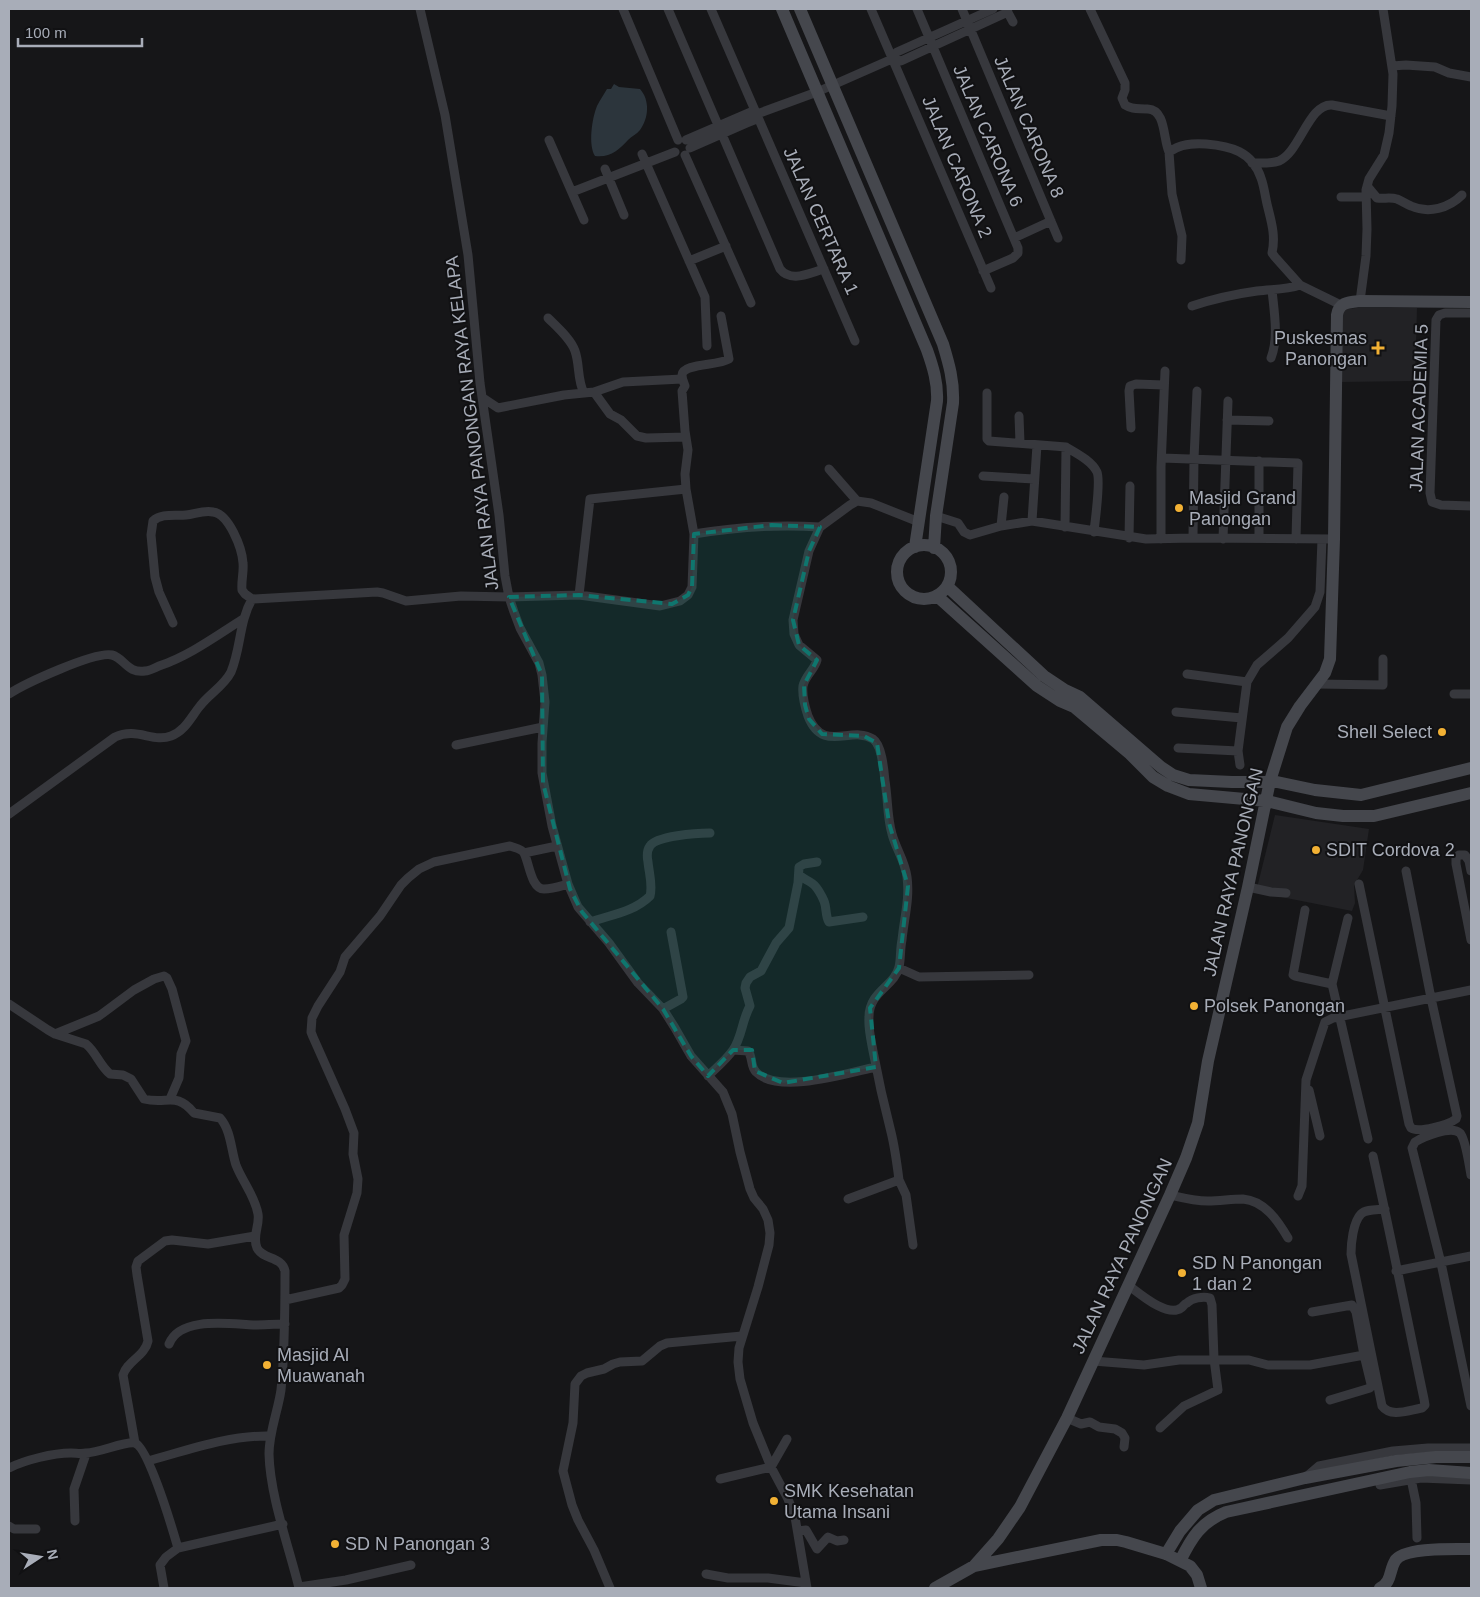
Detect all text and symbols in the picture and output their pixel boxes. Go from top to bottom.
scale bar [18,15,141,47]
text: 100 m [25,24,67,41]
street label: JALAN CARONA 8 [990,53,1068,201]
street label: JALAN CARONA 6 [949,62,1027,210]
street label: JALAN CARONA 2 [918,93,996,241]
street label: JALAN CERTARA 1 [779,144,863,298]
street label: JALAN RAYA PANONGAN RAYA KELAPA [442,254,502,592]
street label: JALAN ACADEMIA 5 [1406,324,1432,492]
place label: Puskesmas Panongan [1274,328,1367,369]
marker: Puskesmas Panongan [1371,341,1385,355]
place label: Masjid Grand Panongan [1189,488,1296,529]
marker: Masjid Grand Panongan [1173,502,1185,514]
place label: Shell Select [1337,722,1432,742]
marker: Shell Select [1436,726,1448,738]
street label: JALAN RAYA PANONGAN [1199,766,1267,978]
place label: SDIT Cordova 2 [1326,840,1455,860]
marker: SDIT Cordova 2 [1310,844,1322,856]
place label: Polsek Panongan [1204,996,1345,1016]
marker: Polsek Panongan [1188,1000,1200,1012]
street label: JALAN RAYA PANONGAN [1068,1155,1176,1357]
place label: SD N Panongan 1 dan 2 [1192,1253,1322,1294]
marker: SD N Panongan 1 dan 2 [1176,1267,1188,1279]
place label: Masjid Al Muawanah [277,1345,365,1386]
marker: Masjid Al Muawanah [261,1359,273,1371]
place label: SMK Kesehatan Utama Insani [784,1481,914,1522]
marker: SMK Kesehatan Utama Insani [768,1495,780,1507]
north arrow [15,1532,65,1582]
place label: SD N Panongan 3 [345,1534,490,1554]
marker: SD N Panongan 3 [329,1538,341,1550]
text: N [44,1548,62,1561]

